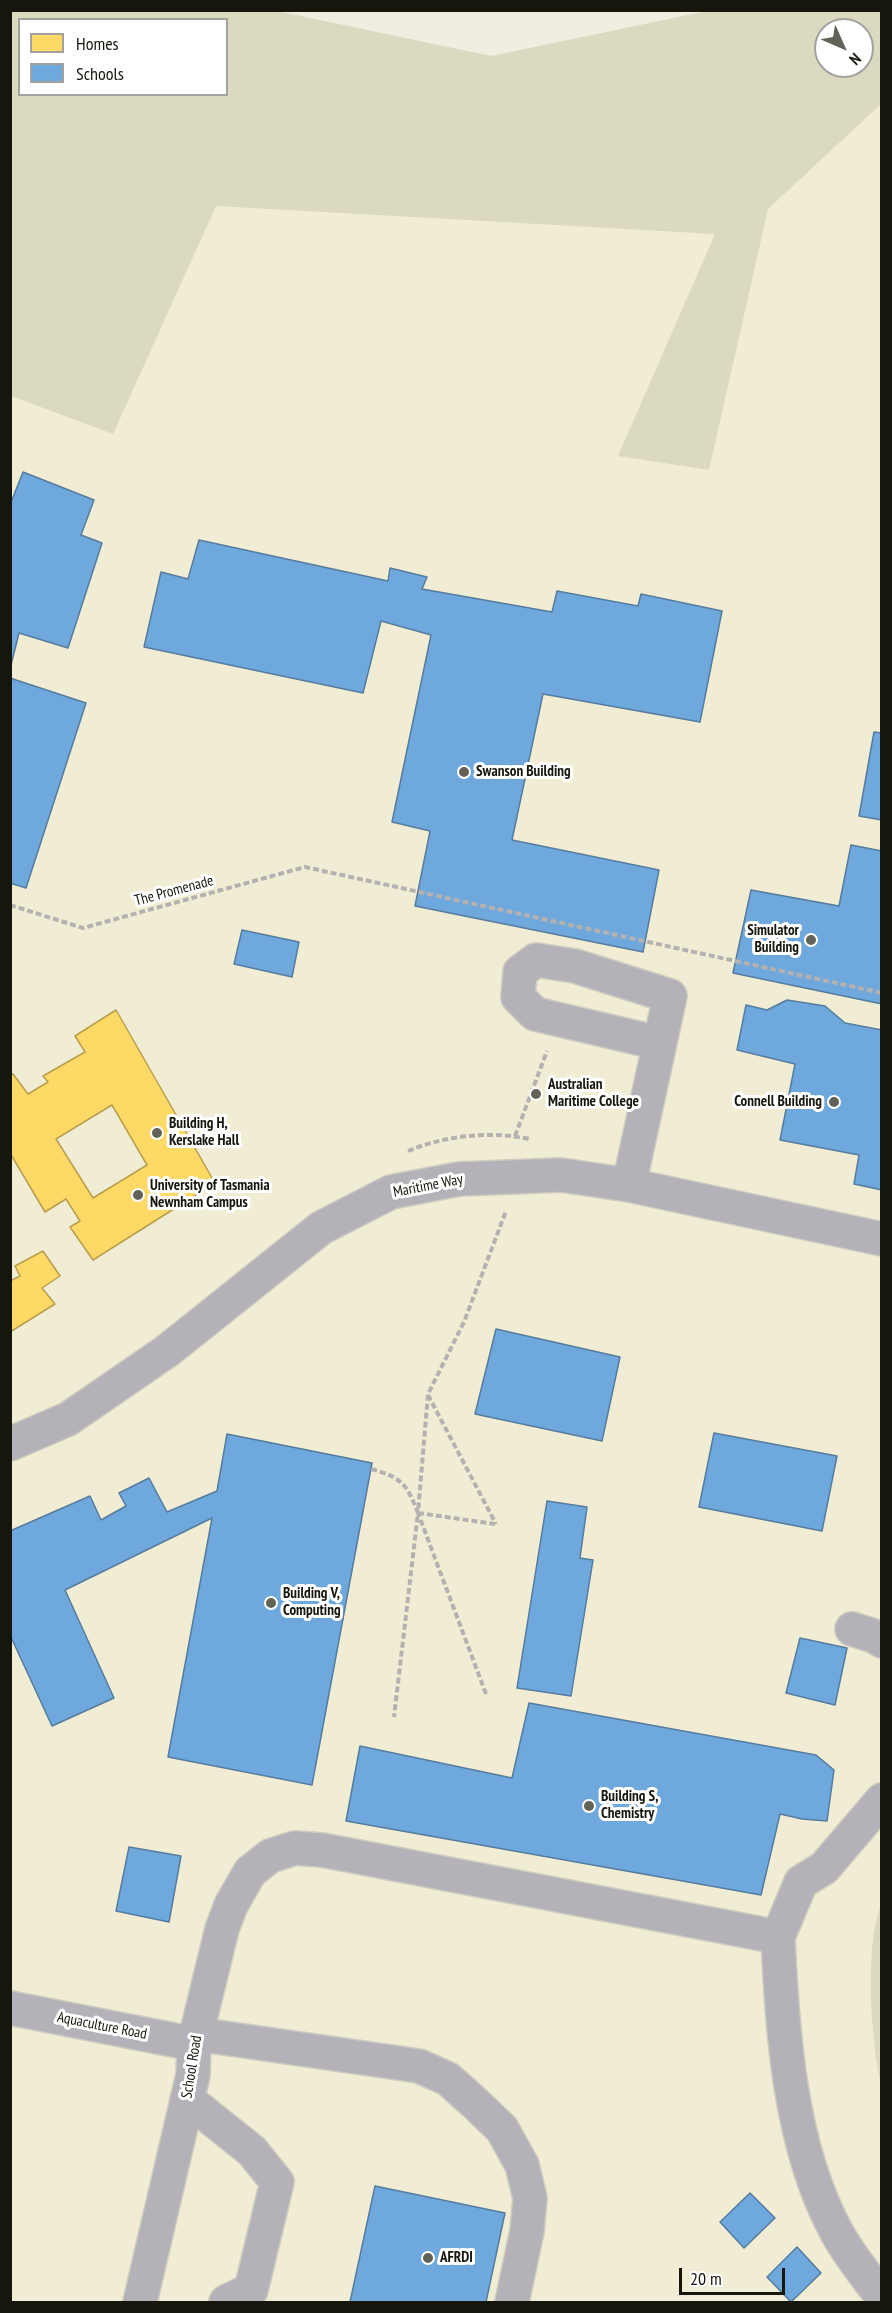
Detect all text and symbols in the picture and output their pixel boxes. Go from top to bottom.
legend [18,18,228,96]
north arrow [814,18,874,78]
text: Homes [76,32,119,55]
text: N [845,49,865,69]
text: Schools [76,62,124,85]
place label: Swanson Building [476,763,571,781]
marker: Swanson Building [457,765,471,779]
street label: The Promenade [133,872,215,910]
place label: Simulator Building [747,922,799,957]
marker: Simulator Building [804,933,818,947]
place label: Australian Maritime College [548,1076,639,1111]
marker: Australian Maritime College [529,1087,543,1101]
place label: Connell Building [734,1093,822,1111]
marker: Connell Building [827,1095,841,1109]
place label: Building H, Kerslake Hall [169,1115,239,1150]
marker: Building H, Kerslake Hall [150,1126,164,1140]
street label: Maritime Way [392,1170,464,1202]
place label: University of Tasmania Newnham Campus [150,1177,270,1212]
marker: University of Tasmania Newnham Campus [131,1188,145,1202]
place label: Building V, Computing [283,1585,341,1620]
marker: Building V, Computing [264,1596,278,1610]
place label: Building S, Chemistry [601,1788,658,1823]
marker: Building S, Chemistry [582,1799,596,1813]
street label: Aquaculture Road [56,2008,148,2044]
street label: School Road [178,2034,206,2100]
place label: AFRDI [440,2249,473,2267]
marker: AFRDI [421,2251,435,2265]
scale bar [682,2256,788,2294]
text: 20 m [690,2267,722,2290]

